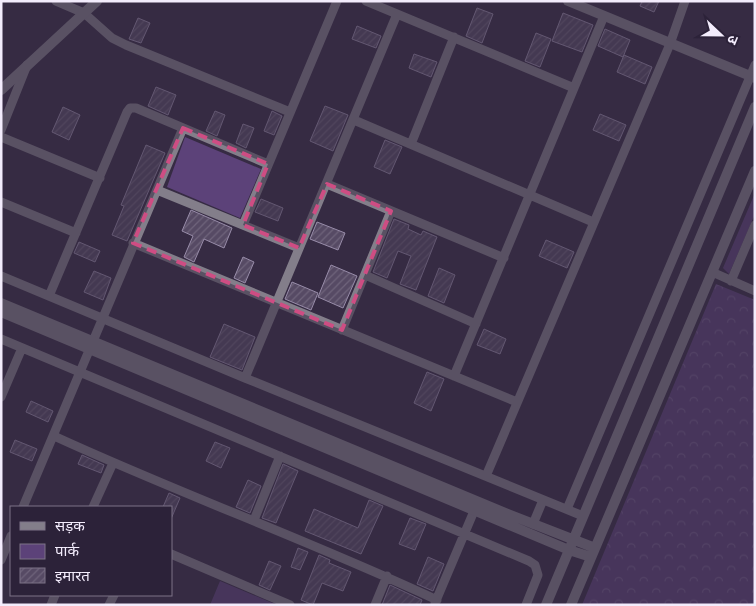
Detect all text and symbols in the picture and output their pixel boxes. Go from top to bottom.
north arrow [696,10,746,60]
text: उ [723,33,744,48]
legend [10,506,172,596]
text: सड़क [55,515,85,536]
text: पार्क [55,540,79,561]
text: इमारत [55,565,90,586]

